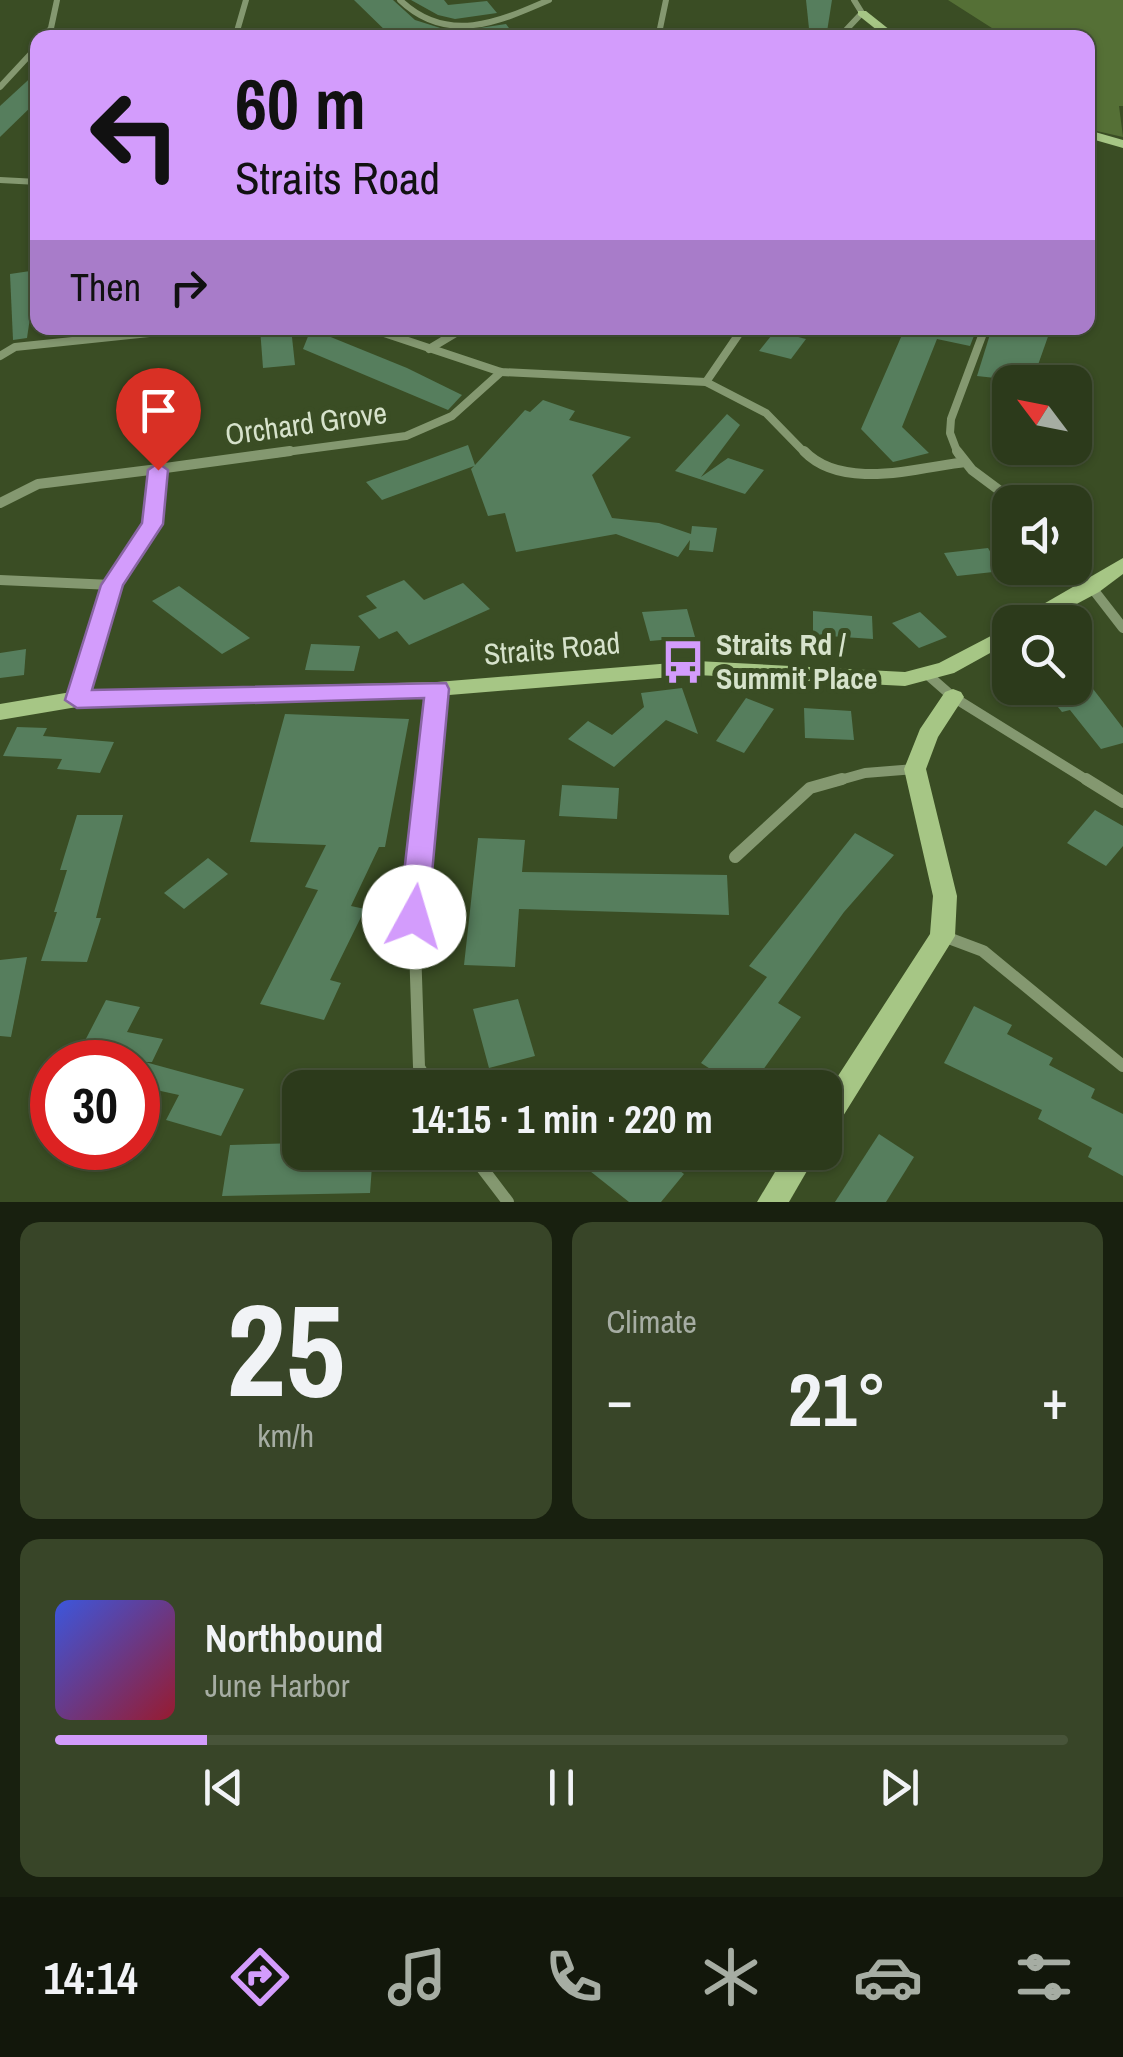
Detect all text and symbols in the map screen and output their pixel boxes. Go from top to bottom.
text: 60 m [235,57,366,151]
icon: left [70,70,200,200]
text: Straits Road [235,147,440,208]
icon: right [161,260,216,315]
text: Then [70,262,141,313]
north arrow [992,365,1092,465]
map controls [992,365,1092,705]
pin [116,368,201,471]
icon: arrive [131,383,186,438]
street label: Orchard Grove [223,392,389,454]
button: sound [992,485,1092,585]
button: search [992,605,1092,705]
street label: Straits Road [482,622,622,674]
place label: Straits Rd / Summit Place [716,624,877,698]
bus stop icon: Straits Rd / Summit Place [659,638,707,686]
position arrow [362,865,466,969]
speed limit sign: 30 [30,1040,160,1170]
text: 14:15 · 1 min · 220 m [411,1094,713,1145]
text: 25 [226,1261,345,1437]
text: Climate [607,1300,697,1343]
text: 21° [788,1348,886,1449]
text: − [607,1362,633,1436]
text: + [1042,1362,1068,1436]
text: km/h [257,1414,314,1457]
text: Northbound [205,1613,383,1664]
text: June Harbor [205,1664,349,1707]
icon: previous [196,1760,251,1815]
icon: pause [534,1760,589,1815]
icon: next [872,1760,927,1815]
icon: directions [225,1942,295,2012]
icon: music [382,1942,452,2012]
icon: phone [539,1942,609,2012]
icon: climate [696,1942,766,2012]
icon: car [853,1942,923,2012]
icon: filters [1009,1942,1079,2012]
text: 14:14 [43,1947,138,2008]

